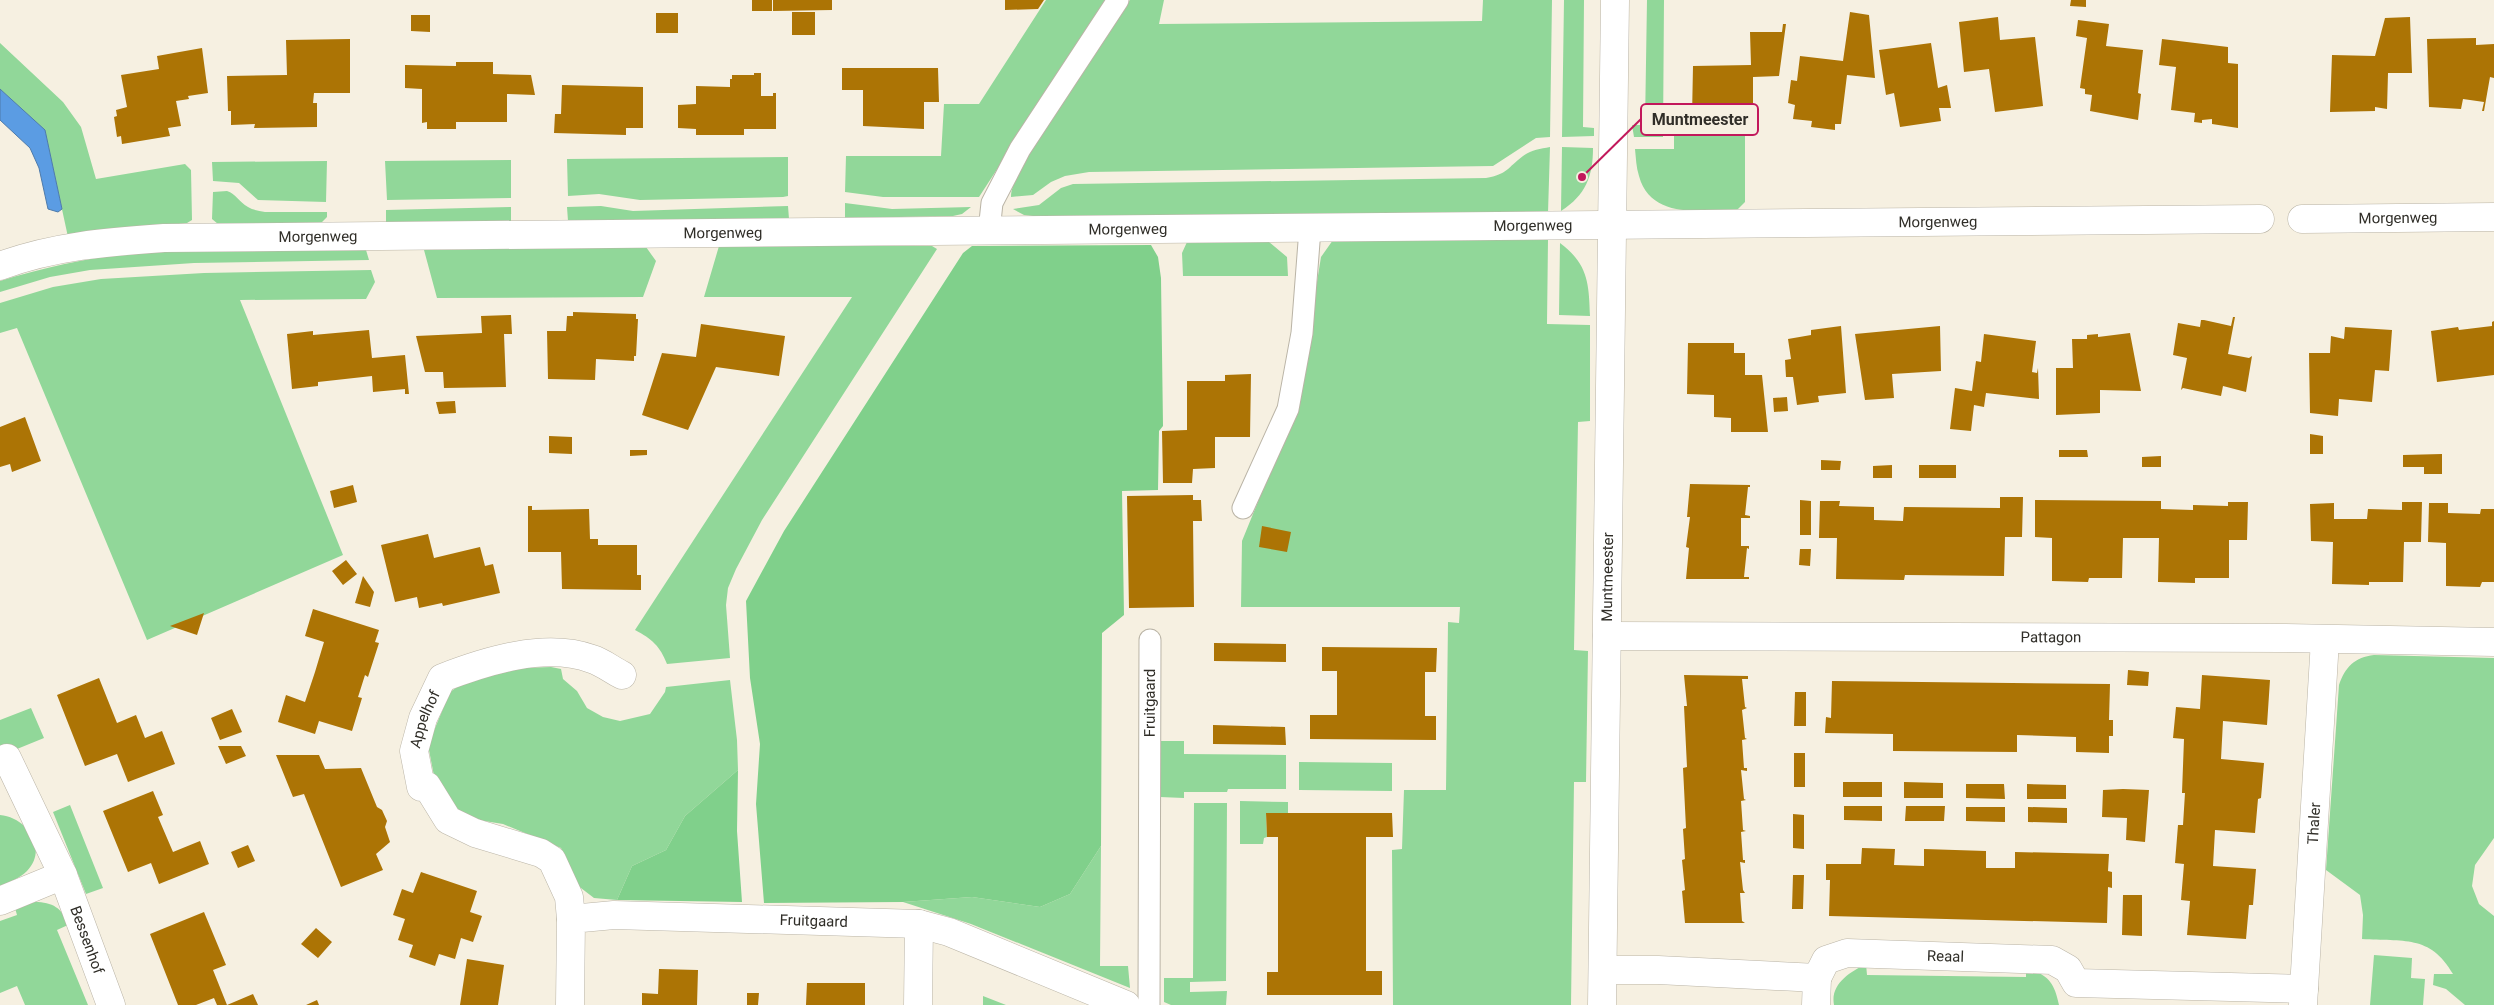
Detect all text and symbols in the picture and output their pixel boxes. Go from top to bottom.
callout: Muntmeester [1641,104,1758,135]
text: Muntmeester [1652,110,1748,129]
street label: Morgenweg [2358,209,2438,227]
street label: Morgenweg [1898,213,1978,231]
street label: Morgenweg [1493,216,1573,235]
street label: Morgenweg [1088,220,1168,239]
street label: Morgenweg [683,224,763,242]
street label: Morgenweg [278,227,358,246]
street label: Muntmeester [1598,532,1617,622]
street label: Pattagon [2021,628,2081,646]
street label: Fruitgaard [1141,669,1159,737]
street label: Appelhof [406,687,444,750]
street label: Thaler [2304,802,2324,845]
street label: Bessenhof [66,904,108,977]
street label: Fruitgaard [779,911,848,931]
street label: Reaal [1927,947,1964,966]

